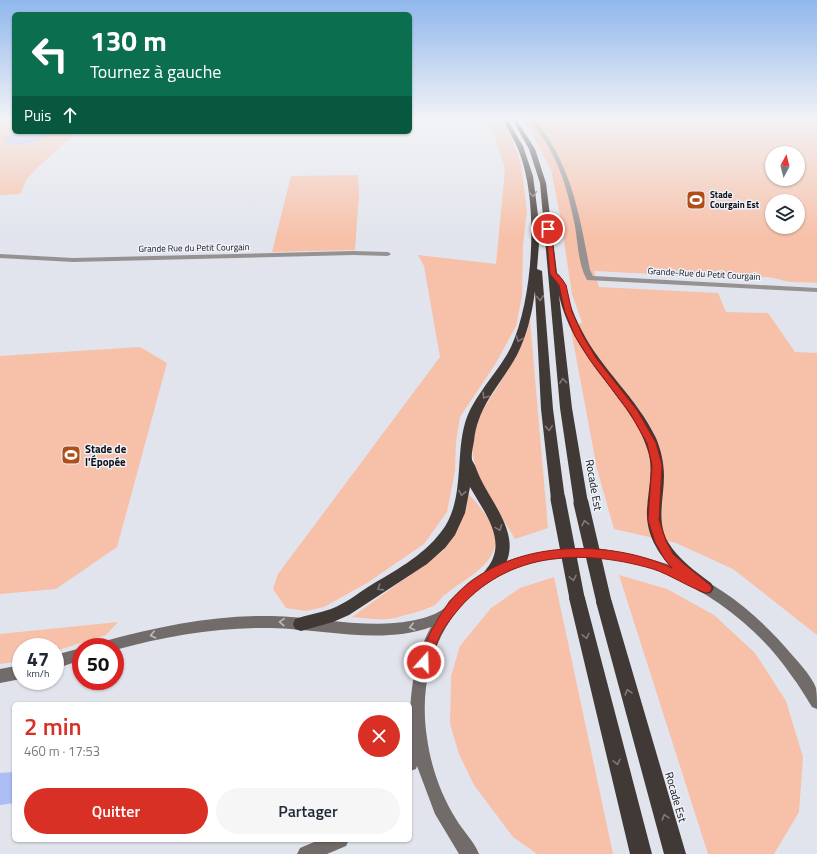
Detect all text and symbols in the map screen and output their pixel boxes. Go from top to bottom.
text: 130 m [90,19,167,62]
icon: left [24,28,76,80]
text: Tournez à gauche [90,58,221,85]
text: Puis [24,104,51,127]
icon: ahead [59,104,81,126]
north arrow [765,146,805,186]
map controls [765,146,805,234]
place label: Stade Courgain Est [710,188,760,211]
sports icon: Stade Courgain Est [685,189,707,211]
one-way arrow [528,191,537,197]
button: layers [765,194,805,234]
pin [531,212,565,246]
icon: arrive [537,218,559,240]
street label: Grande Rue du Petit Courgain [138,240,250,255]
street label: Grande-Rue du Petit Courgain [647,264,761,283]
one-way arrow [535,295,544,301]
one-way arrow [516,335,524,342]
one-way arrow [559,378,568,385]
one-way arrow [482,392,490,399]
one-way arrow [544,425,553,431]
place label: Stade de l'Épopée [85,441,127,470]
sports icon: Stade de l'Épopée [60,444,82,466]
street label: Rocade Est [582,458,606,512]
one-way arrow [459,490,467,497]
one-way arrow [582,520,590,527]
one-way arrow [495,524,503,531]
one-way arrow [569,575,577,581]
one-way arrow [377,583,384,591]
one-way arrow [279,618,285,627]
one-way arrow [409,623,415,631]
one-way arrow [150,630,156,638]
one-way arrow [582,633,590,639]
speed limit sign: 50 [72,638,124,690]
position arrow [403,641,445,683]
text: 47 [27,643,49,674]
text: km/h [27,666,49,681]
one-way arrow [624,688,633,695]
text: 2 min [24,708,82,744]
button: close [358,715,400,757]
text: 460 m · 17:53 [24,741,100,761]
one-way arrow [612,759,621,766]
street label: Rocade Est [661,770,691,824]
button: Quitter [24,788,208,834]
button: Partager [216,788,400,834]
one-way arrow [661,813,670,820]

